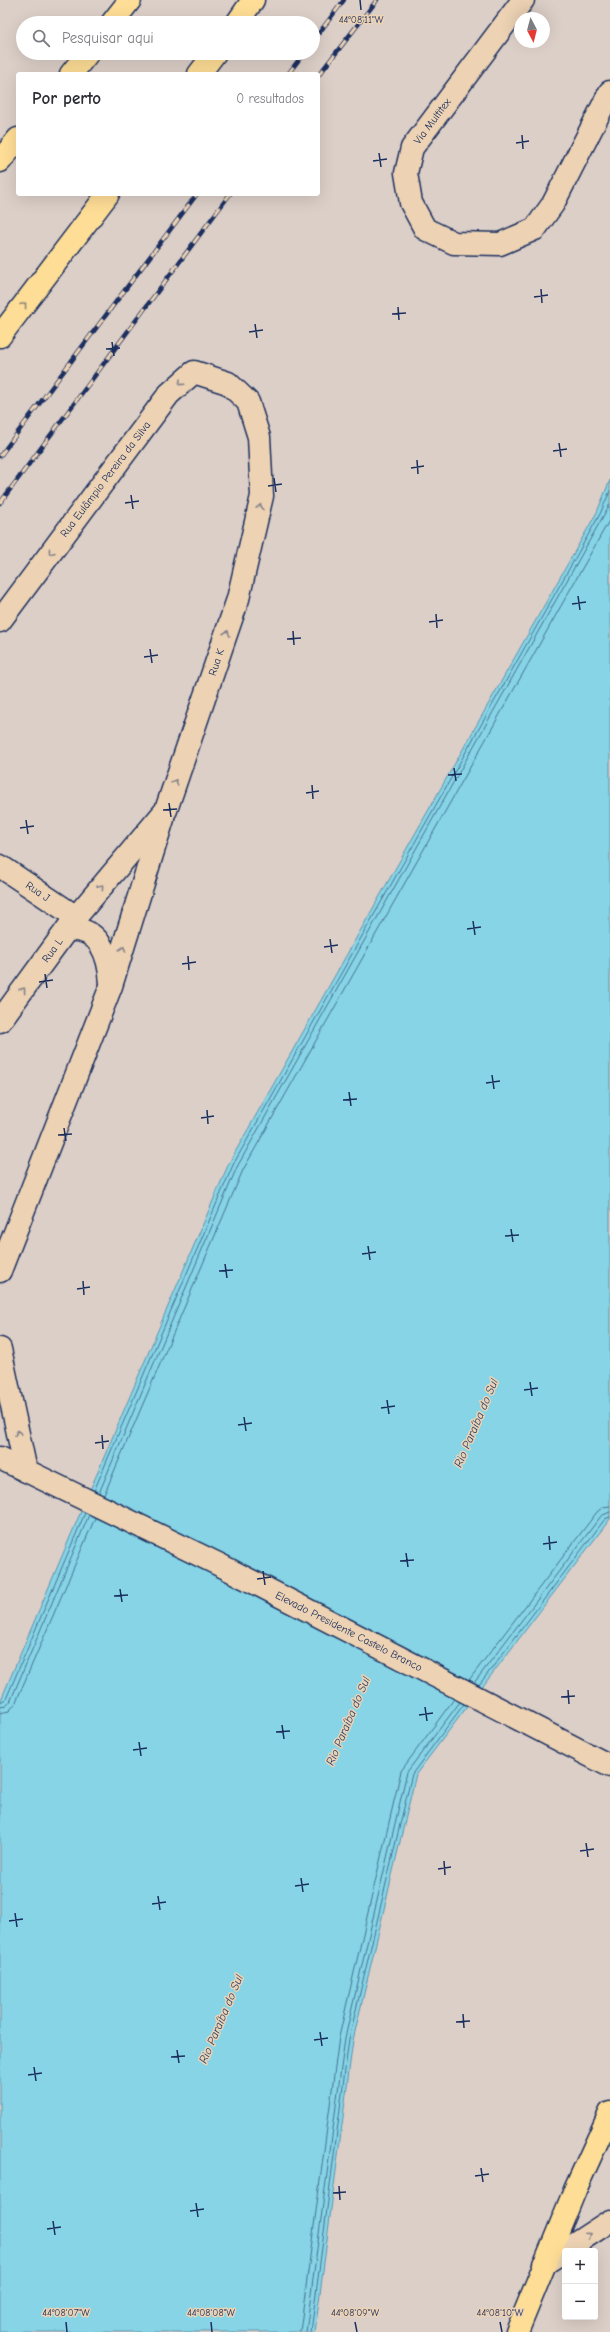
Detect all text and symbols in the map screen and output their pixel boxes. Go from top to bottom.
north arrow [514,12,550,48]
text: 44°08'11"W [339,14,384,26]
search box [16,16,320,60]
icon: search [30,27,52,49]
text: Pesquisar aqui [62,29,154,47]
text: Por perto [32,89,101,108]
text: 0 resultados [236,91,304,106]
street label: Via Multitex [411,95,454,147]
one-way arrow [19,302,26,309]
one-way arrow [179,378,186,385]
street label: Rua Eulâmpio Pereira da Silva [58,419,153,540]
one-way arrow [255,504,263,511]
one-way arrow [48,548,56,555]
one-way arrow [222,630,230,637]
street label: Rua K [206,647,227,677]
one-way arrow [171,779,179,786]
street label: Rua J [23,879,52,904]
one-way arrow [97,885,104,892]
street label: Rua L [39,935,66,965]
one-way arrow [118,946,127,953]
one-way arrow [18,987,26,994]
water label: Rio Paraíba do Sul [451,1376,501,1470]
one-way arrow [15,1430,23,1436]
street label: Elevado Presidente Castelo Branco [273,1589,425,1674]
water label: Rio Paraíba do Sul [323,1674,373,1768]
water label: Rio Paraíba do Sul [196,1972,246,2066]
one-way arrow [584,2232,591,2240]
map controls [562,2248,598,2320]
button: + [562,2248,598,2284]
button: − [562,2284,598,2320]
text: 44°08'07"W [42,2307,90,2319]
text: 44°08'08"W [187,2307,235,2319]
text: 44°08'09"W [331,2307,379,2319]
text: 44°08'10"W [477,2307,524,2319]

